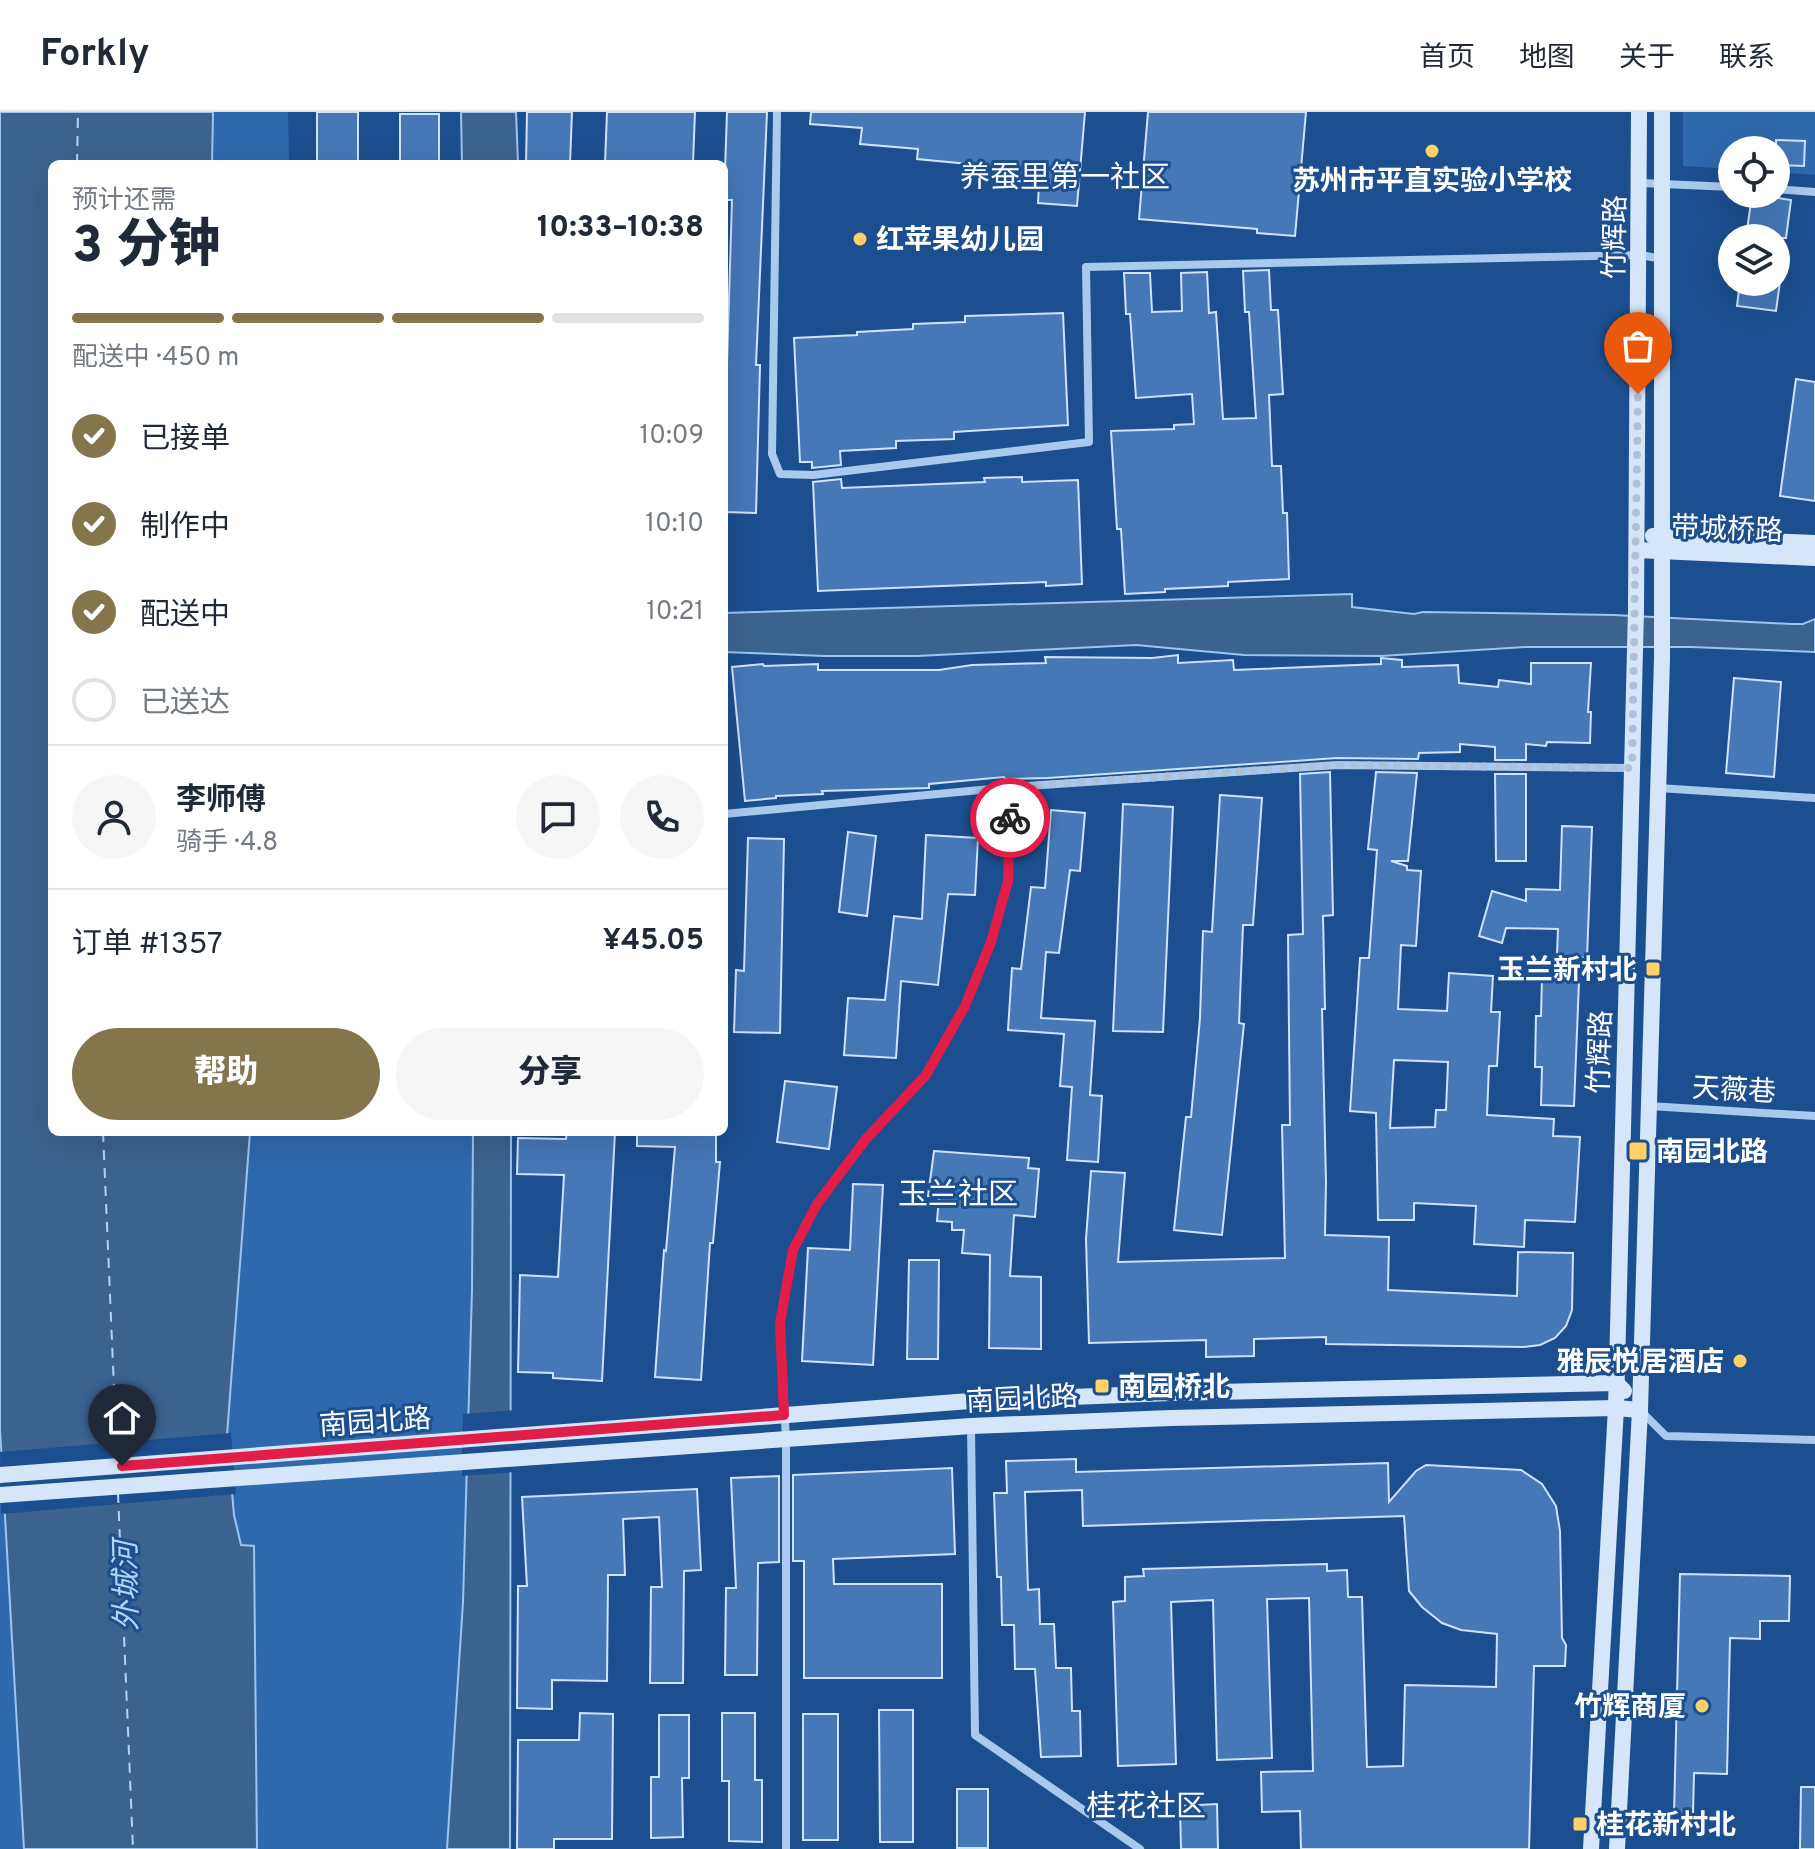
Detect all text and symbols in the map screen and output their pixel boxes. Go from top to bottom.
text: Forkly [40,31,150,80]
text: 首页 [1419,41,1475,77]
text: 地图 [1519,41,1575,77]
text: 关于 [1619,41,1675,77]
text: 联系 [1719,41,1775,77]
map controls [1718,136,1790,296]
button: locate [1718,136,1790,208]
marker: 苏州市平直实验小学校 [1423,142,1441,160]
district label: 养蚕里第一社区 [960,161,1170,198]
place label: 苏州市平直实验小学校 [1292,165,1572,201]
text: 预计还需 [72,185,176,218]
street label: 竹辉路 [1598,195,1636,279]
text: 10:33–10:38 [537,210,704,247]
text: 3 分钟 [72,215,220,281]
place label: 红苹果幼儿园 [876,224,1044,260]
button: layers [1718,224,1790,296]
marker: 红苹果幼儿园 [851,230,869,248]
pin [1604,312,1672,394]
icon: bag [1616,324,1660,368]
text: 配送中 · 450 m [72,342,239,375]
icon: check [72,414,116,458]
text: 10:09 [640,420,704,453]
text: 已接单 [140,422,230,459]
icon: check [72,502,116,546]
text: 10:10 [645,508,704,541]
text: 制作中 [140,510,230,547]
street label: 带城桥路 [1670,511,1783,551]
icon: check [72,590,116,634]
text: 10:21 [646,596,704,629]
text: 配送中 [140,598,230,635]
text: 已送达 [140,686,230,723]
button: person [72,775,156,859]
button: chat [516,775,600,859]
button: phone [620,775,704,859]
courier [970,778,1050,858]
text: 李师傅 [176,783,266,820]
icon: bike [988,796,1032,840]
text: 骑手 · 4.8 [176,827,278,860]
text: ¥45.05 [603,923,704,960]
text: 订单 #1357 [72,927,223,964]
place label: 玉兰新村北 [1497,954,1637,990]
marker: 玉兰新村北 [1644,960,1662,978]
street label: 竹辉路 [1583,1009,1621,1095]
button: 帮助 [72,1028,380,1120]
button: 分享 [396,1028,704,1120]
street label: 天薇巷 [1691,1072,1777,1112]
place label: 南园北路 [1656,1136,1768,1172]
marker: 南园北路 [1627,1140,1649,1162]
district label: 玉兰社区 [898,1178,1018,1215]
place label: 雅辰悦居酒店 [1556,1346,1724,1382]
marker: 雅辰悦居酒店 [1731,1352,1749,1370]
place label: 南园桥北 [1118,1371,1230,1407]
marker: 南园桥北 [1093,1377,1111,1395]
street label: 南园北路 [965,1380,1079,1422]
pin [88,1384,156,1466]
icon: home [100,1396,144,1440]
street label: 南园北路 [318,1402,432,1446]
water label: 外城河 [109,1536,148,1631]
place label: 竹辉商厦 [1574,1691,1686,1727]
marker: 竹辉商厦 [1693,1697,1711,1715]
district label: 桂花社区 [1086,1790,1206,1827]
place label: 桂花新村北 [1596,1809,1736,1845]
marker: 桂花新村北 [1571,1815,1589,1833]

